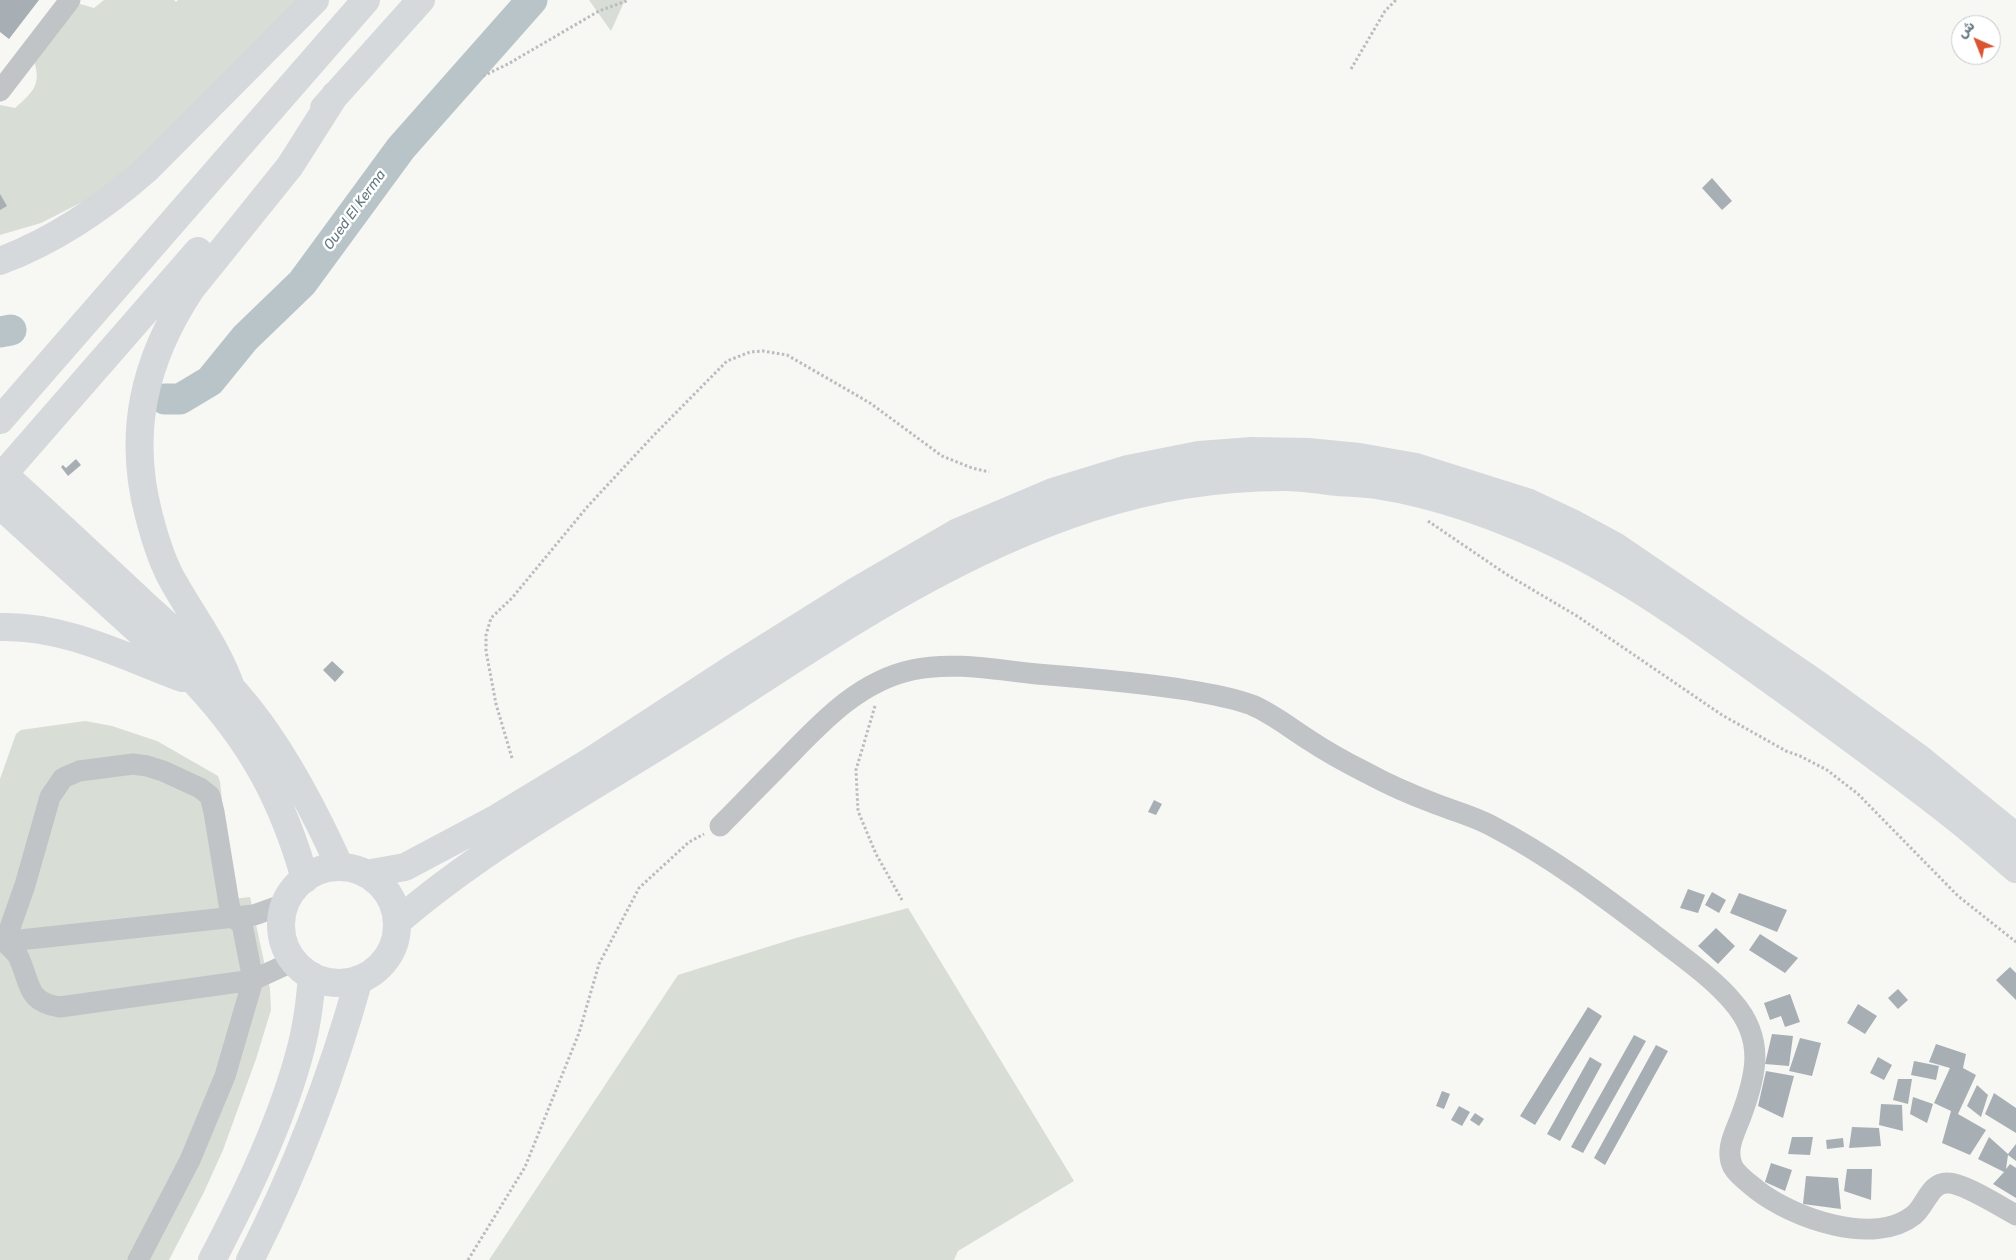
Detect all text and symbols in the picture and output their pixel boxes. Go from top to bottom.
north arrow [1951,15,2001,65]
text: ش [1954,17,1978,42]
water label: Oued El Kerma [320,167,390,253]

